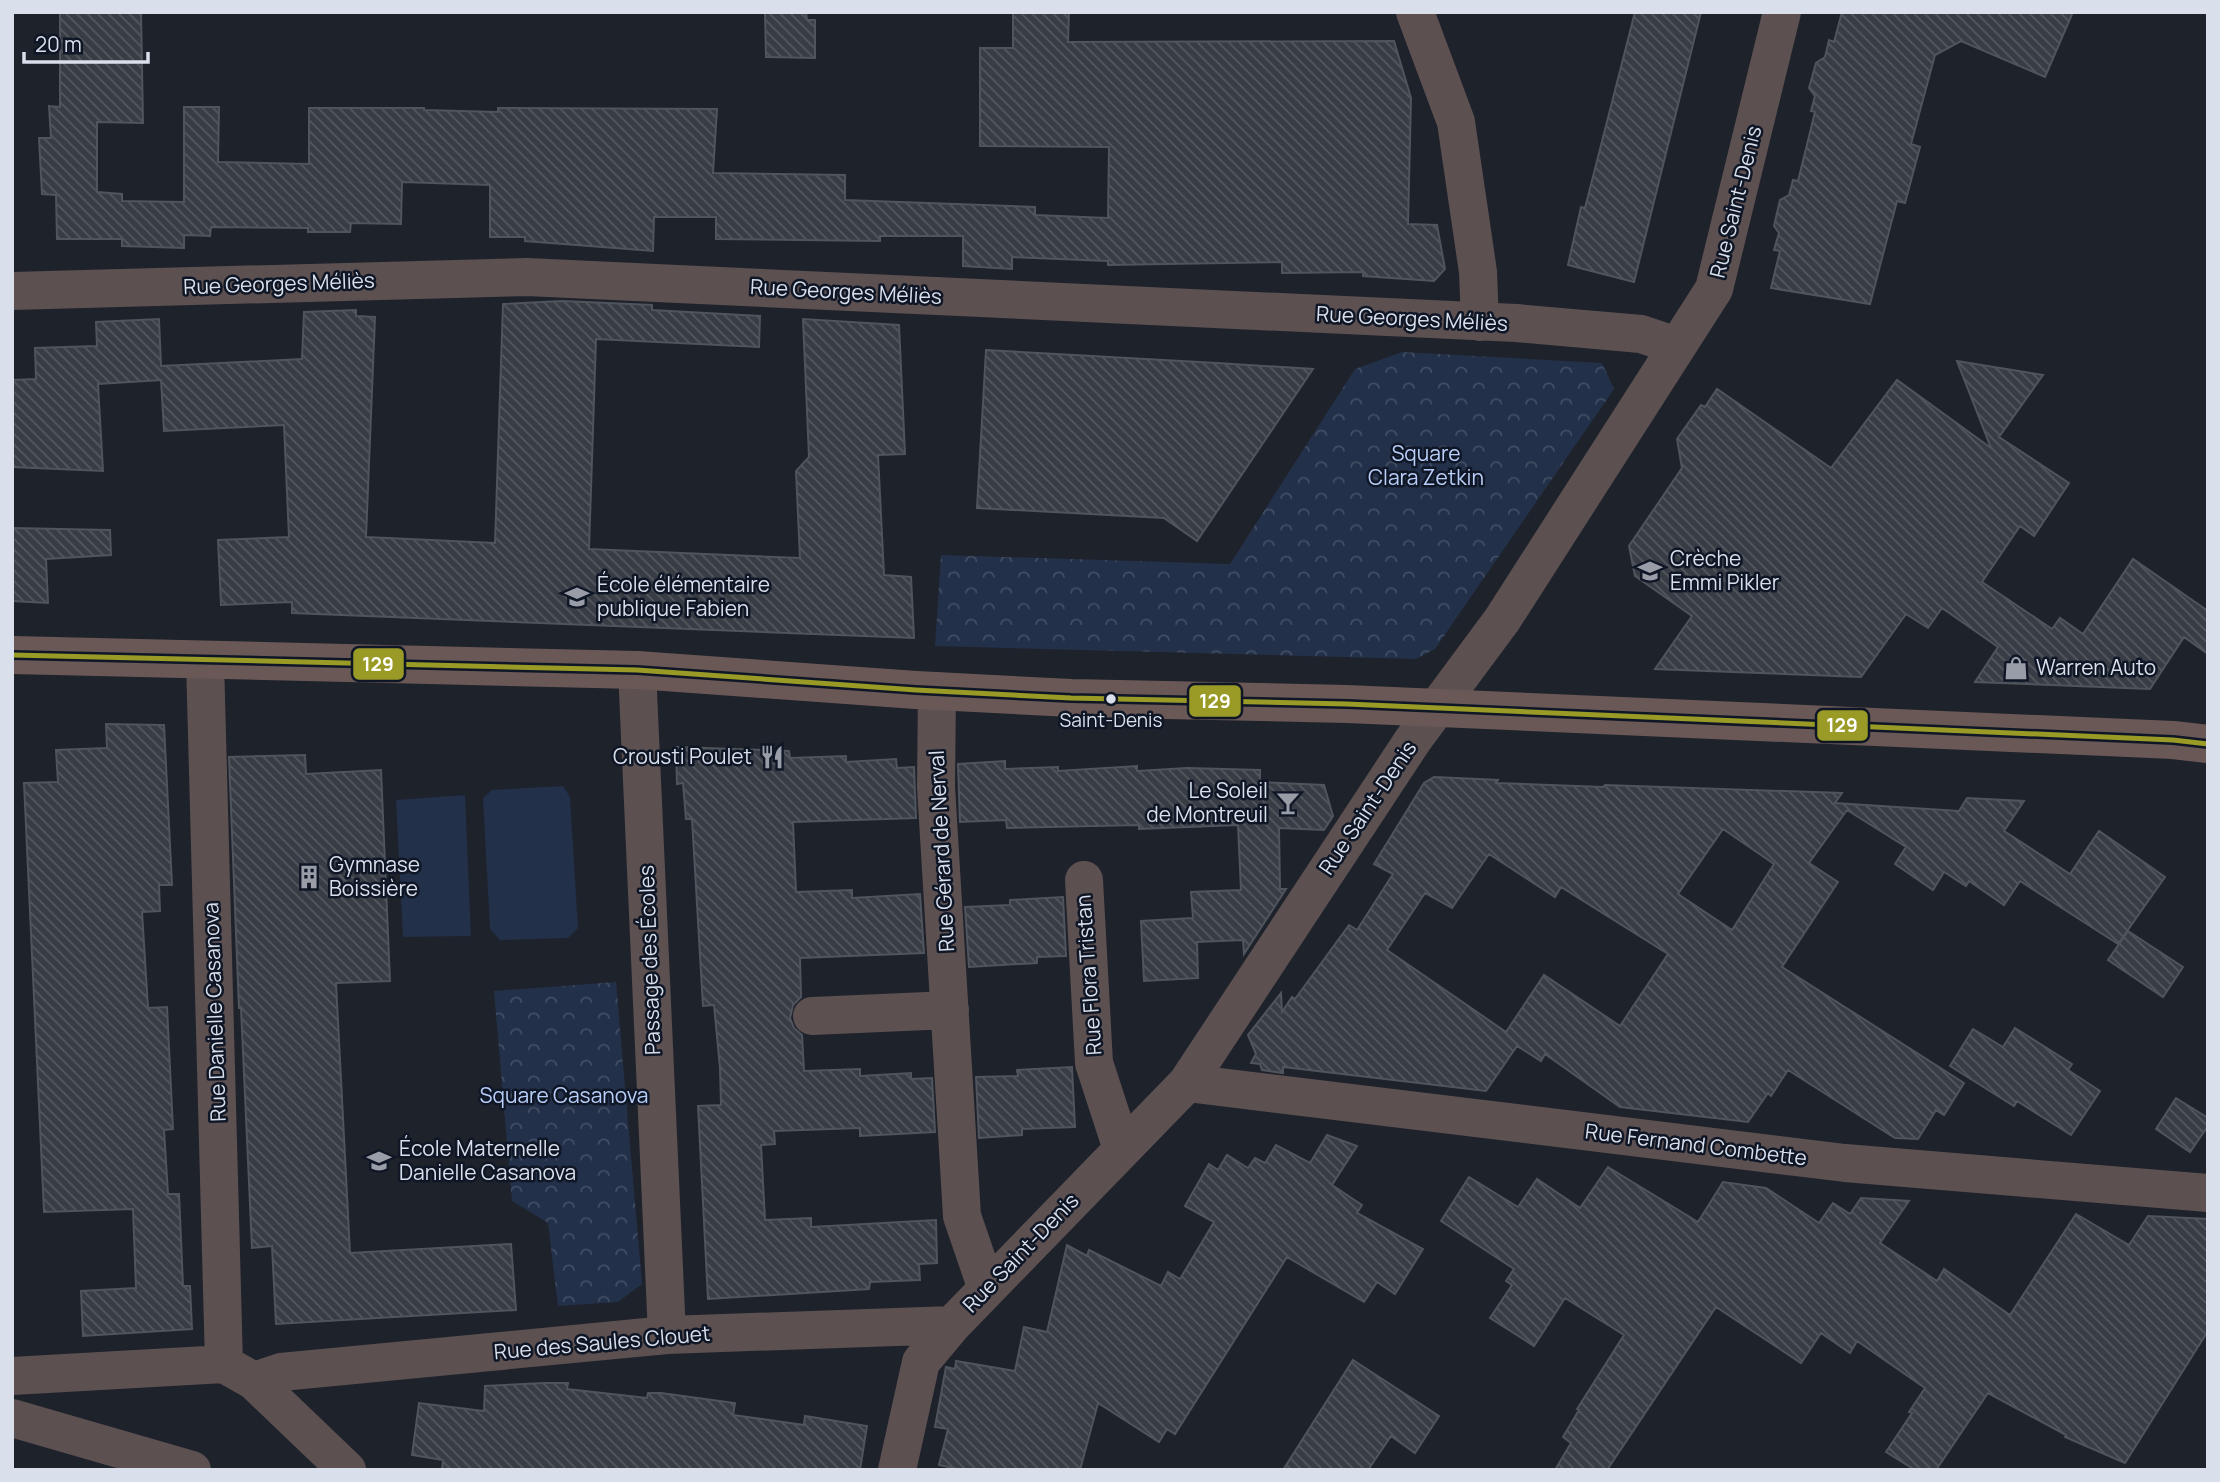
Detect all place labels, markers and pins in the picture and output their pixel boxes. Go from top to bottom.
place label: Crèche Emmi Pikler [1670,544,1780,596]
school or university icon: Crèche Emmi Pikler [1636,557,1664,585]
place label: École élémentaire publique Fabien [597,570,770,622]
school or university icon: École élémentaire publique Fabien [563,583,591,611]
place label: Warren Auto [2036,653,2156,681]
shop icon: Warren Auto [2002,654,2030,682]
marker: Saint-Denis [1104,692,1118,706]
place label: Saint-Denis [1060,707,1162,733]
place label: Crousti Poulet [613,742,752,770]
restaurant icon: Crousti Poulet [758,743,786,771]
place label: Le Soleil de Montreuil [1146,776,1268,828]
bar icon: Le Soleil de Montreuil [1274,789,1302,817]
place label: Gymnase Boissière [329,850,420,902]
building icon: Gymnase Boissière [295,863,323,891]
place label: École Maternelle Danielle Casanova [399,1134,576,1186]
school or university icon: École Maternelle Danielle Casanova [365,1147,393,1175]

